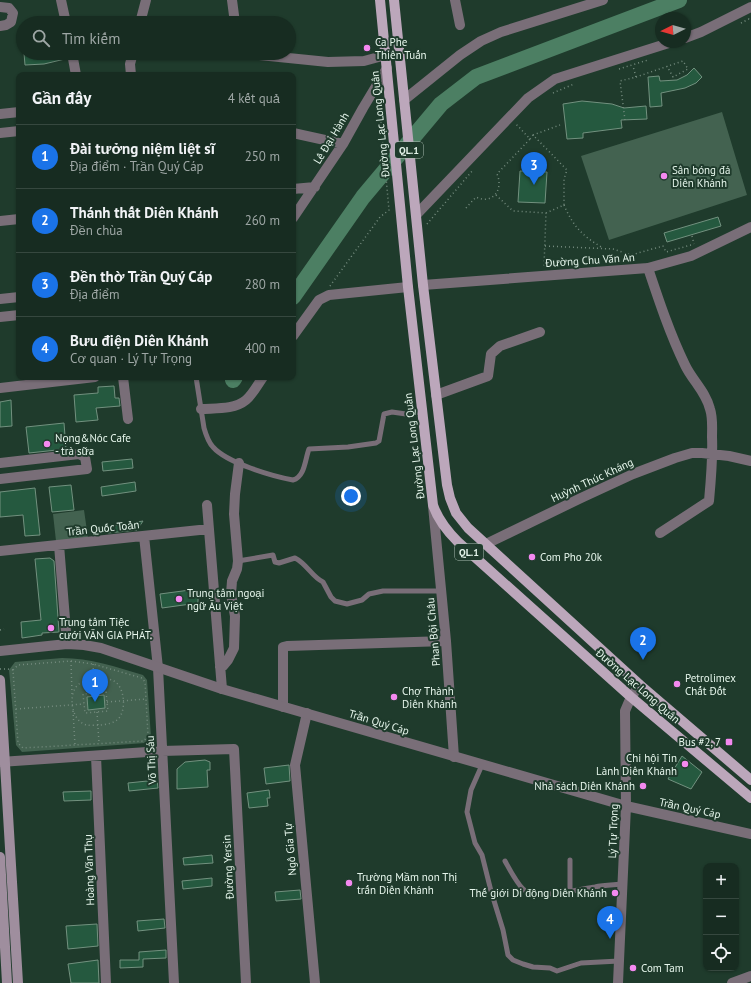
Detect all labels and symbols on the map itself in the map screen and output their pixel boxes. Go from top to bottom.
north arrow [655,12,691,48]
place label: Ca Phe Thiên Tuấn [375,35,427,62]
marker: Ca Phe Thiên Tuấn [362,43,372,53]
street label: Đường Lạc Long Quân [367,70,393,179]
street label: Lê Đại Hành [310,110,352,166]
road number: QL.1 [395,142,423,158]
pin: 3 [521,152,547,185]
place label: Sân bóng đá Diên Khánh [672,163,730,190]
marker: Sân bóng đá Diên Khánh [659,171,669,181]
street label: Đường Chu Văn An [544,250,635,270]
street label: Đường Lạc Long Quân [401,392,428,501]
place label: Nọng&Nóc Cafe - trà sữa [55,431,131,458]
marker: Nọng&Nóc Cafe - trà sữa [42,439,52,449]
street label: Huỳnh Thúc Kháng [549,455,635,505]
your location [341,486,361,506]
street label: Trần Quốc Toản [66,517,140,539]
road number: QL.1 [455,544,483,560]
place label: Com Pho 20k [540,550,603,564]
marker: Com Pho 20k [527,552,537,562]
place label: Trung tâm ngoại ngữ Âu Việt [187,586,264,613]
marker: Trung tâm ngoại ngữ Âu Việt [174,594,184,604]
street label: Phan Bội Châu [423,597,443,667]
place label: Trung tâm Tiệc cưới VÂN GIA PHÁT. [59,615,152,642]
marker: Trung tâm Tiệc cưới VÂN GIA PHÁT. [46,623,56,633]
pin: 2 [630,627,656,660]
street label: Đường Lạc Long Quân [592,645,683,726]
pin: 1 [82,669,108,702]
place label: Petrolimex Chất Đốt [685,671,736,698]
marker: Petrolimex Chất Đốt [672,679,682,689]
place label: Chợ Thành Diên Khánh [402,684,457,711]
marker: Chợ Thành Diên Khánh [389,692,399,702]
street label: Trần Quý Cáp [347,706,411,738]
street label: Võ Thị Sáu [143,735,159,786]
place label: Bus #2, 7 [679,735,721,749]
marker: Bus #2, 7 [724,737,734,747]
place label: Chi hội Tin Lành Diên Khánh [596,751,677,778]
marker: Chi hội Tin Lành Diên Khánh [680,759,690,769]
place label: Nhà sách Diên Khánh [534,779,635,793]
marker: Nhà sách Diên Khánh [638,781,648,791]
street label: Trần Quý Cáp [658,795,722,821]
street label: Lý Tự Trọng [605,803,621,859]
street label: Ngô Gia Tự [281,821,299,876]
street label: Hoàng Văn Thụ [81,834,97,906]
street label: Đường Yersin [219,834,237,901]
place label: Trường Mầm non Thị trấn Diên Khánh [357,870,457,897]
marker: Trường Mầm non Thị trấn Diên Khánh [344,878,354,888]
place label: Thế giới Di động Diên Khánh [470,886,607,900]
marker: Thế giới Di động Diên Khánh [610,888,620,898]
pin: 4 [597,906,623,939]
place label: Com Tam [641,961,684,975]
marker: Com Tam [628,963,638,973]

